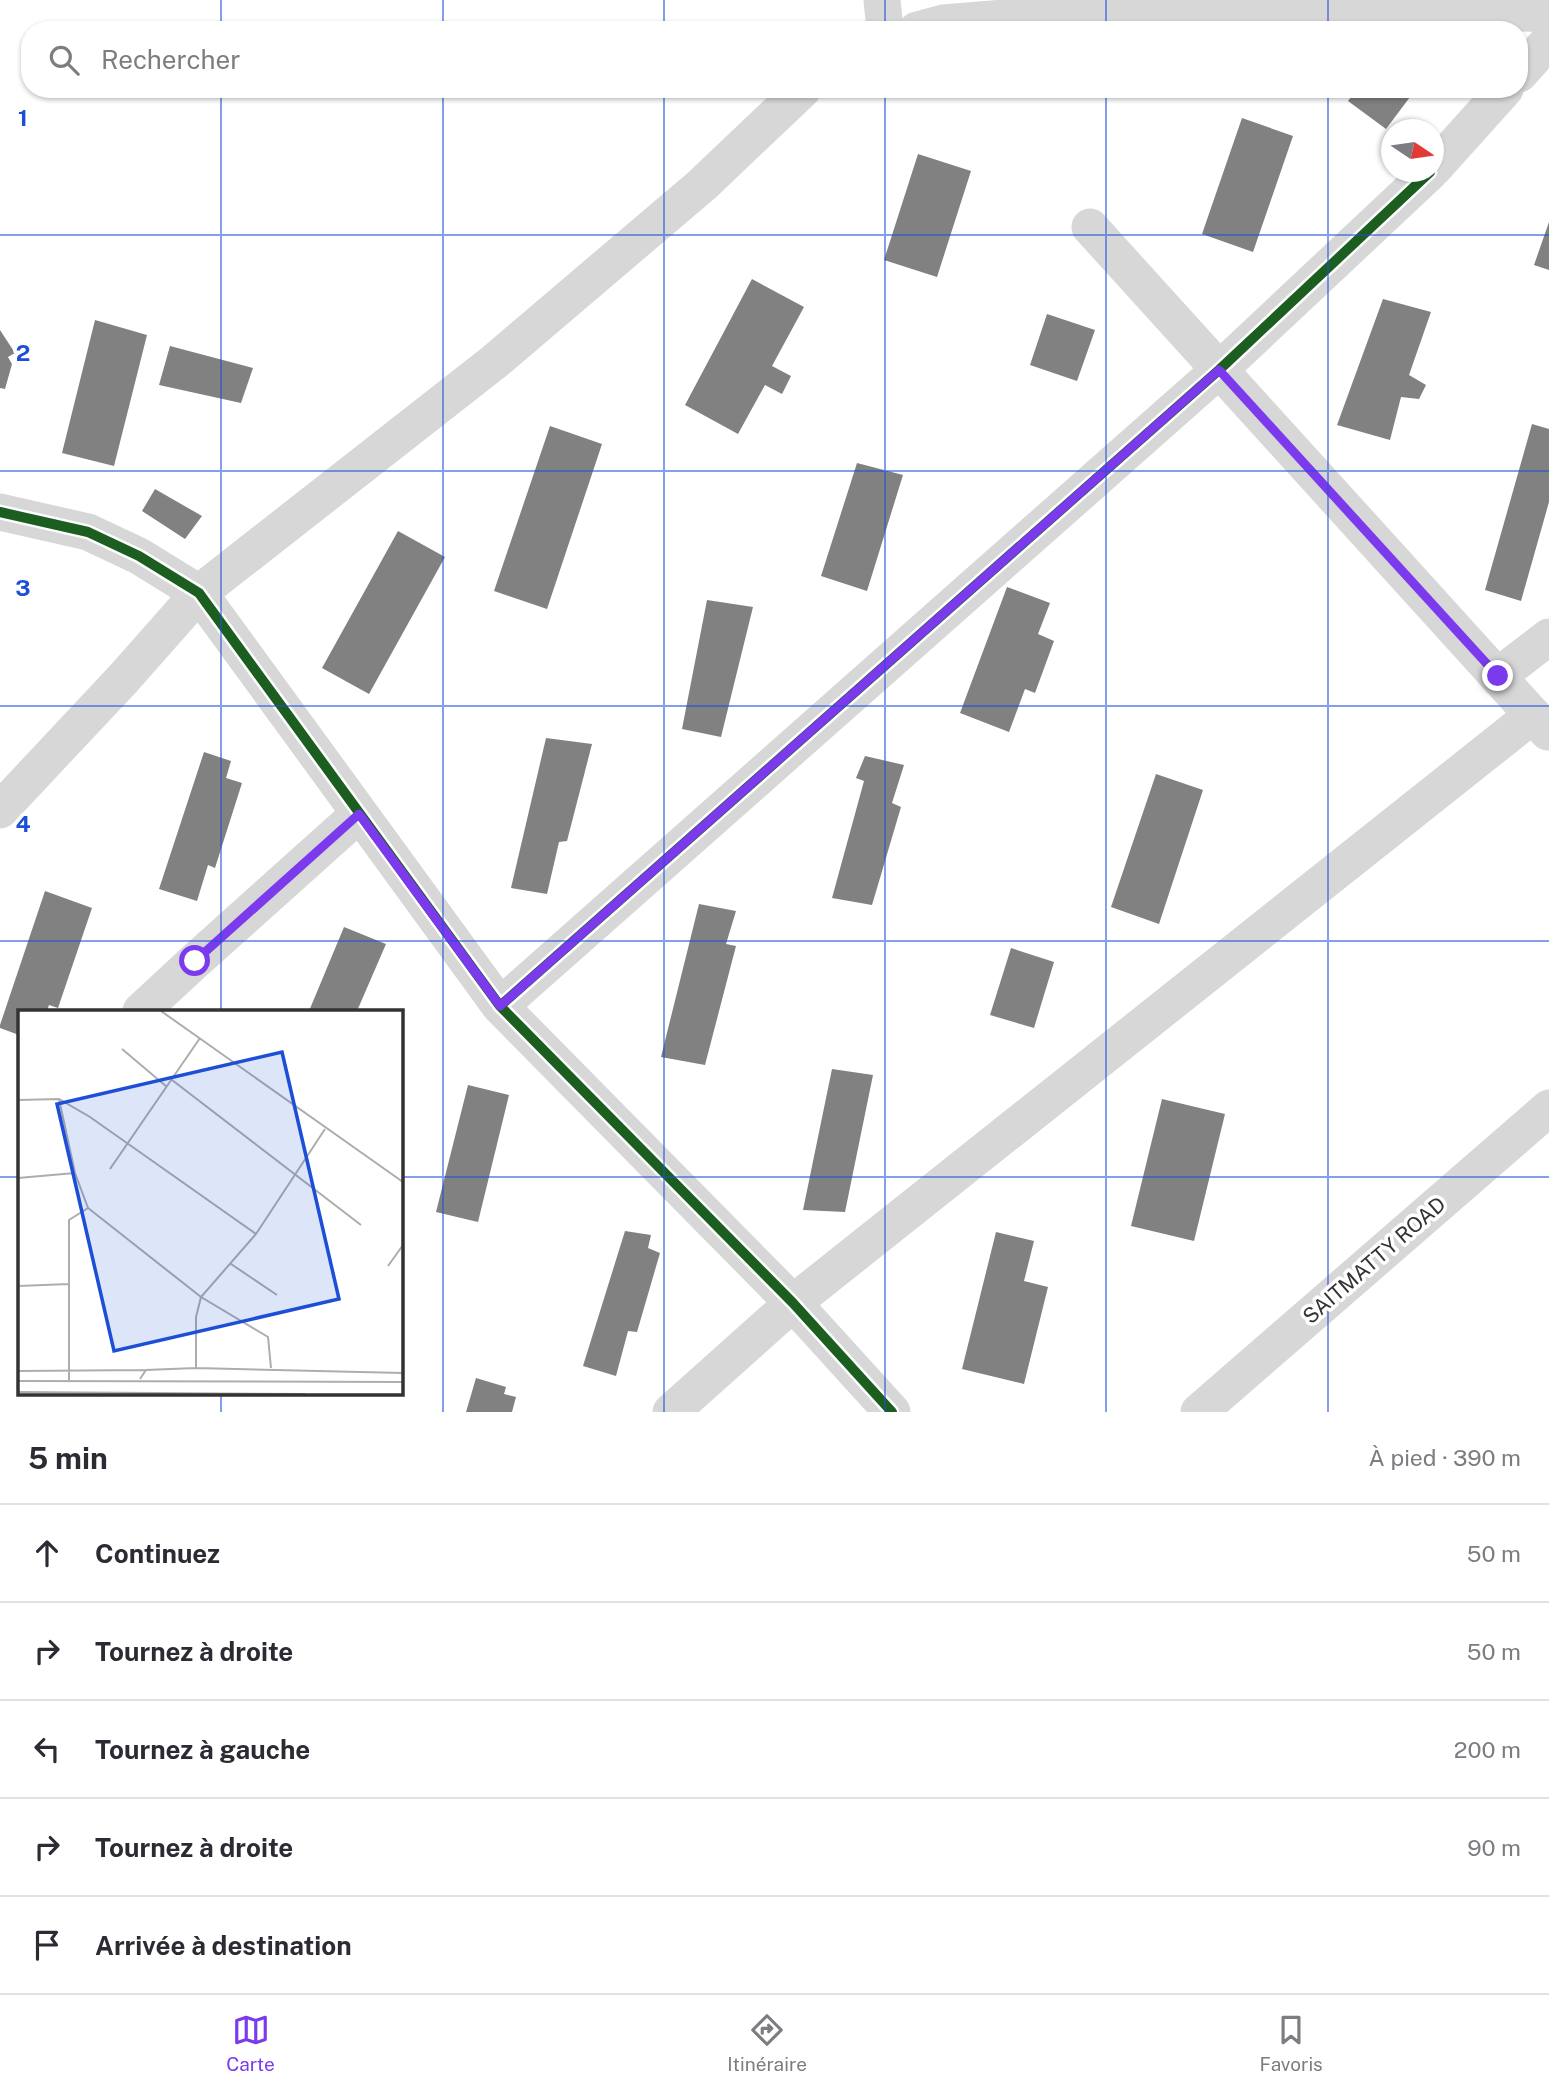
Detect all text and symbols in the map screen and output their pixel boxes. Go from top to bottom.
search box [21,21,1528,98]
icon: search [45,41,83,79]
text: Rechercher [101,44,240,75]
text: 1 [18,104,28,131]
north arrow [1381,119,1444,182]
text: 2 [16,339,30,366]
text: 3 [15,574,31,601]
route end [1482,660,1513,691]
text: 4 [15,810,31,837]
route start [179,945,210,976]
inset map [18,1010,402,1394]
street label: SAITMATTY ROAD [1298,1191,1450,1329]
text: 5 min [28,1440,108,1476]
text: À pied · 390 m [1369,1444,1521,1471]
icon: ahead [28,1534,66,1572]
text: Continuez [95,1538,220,1569]
text: 50 m [1467,1540,1521,1567]
icon: right [28,1632,66,1670]
text: Tournez à droite [95,1636,293,1667]
text: 50 m [1467,1638,1521,1665]
icon: left [28,1730,66,1768]
text: Tournez à gauche [95,1734,310,1765]
text: 200 m [1454,1736,1521,1763]
icon: right [28,1828,66,1866]
text: Tournez à droite [95,1832,293,1863]
text: 90 m [1467,1834,1521,1861]
icon: arrive [28,1926,66,1964]
text: Arrivée à destination [95,1930,352,1961]
tab: Carte [226,2011,275,2075]
tab: Itinéraire [727,2011,807,2075]
tab: Favoris [1260,2011,1323,2075]

